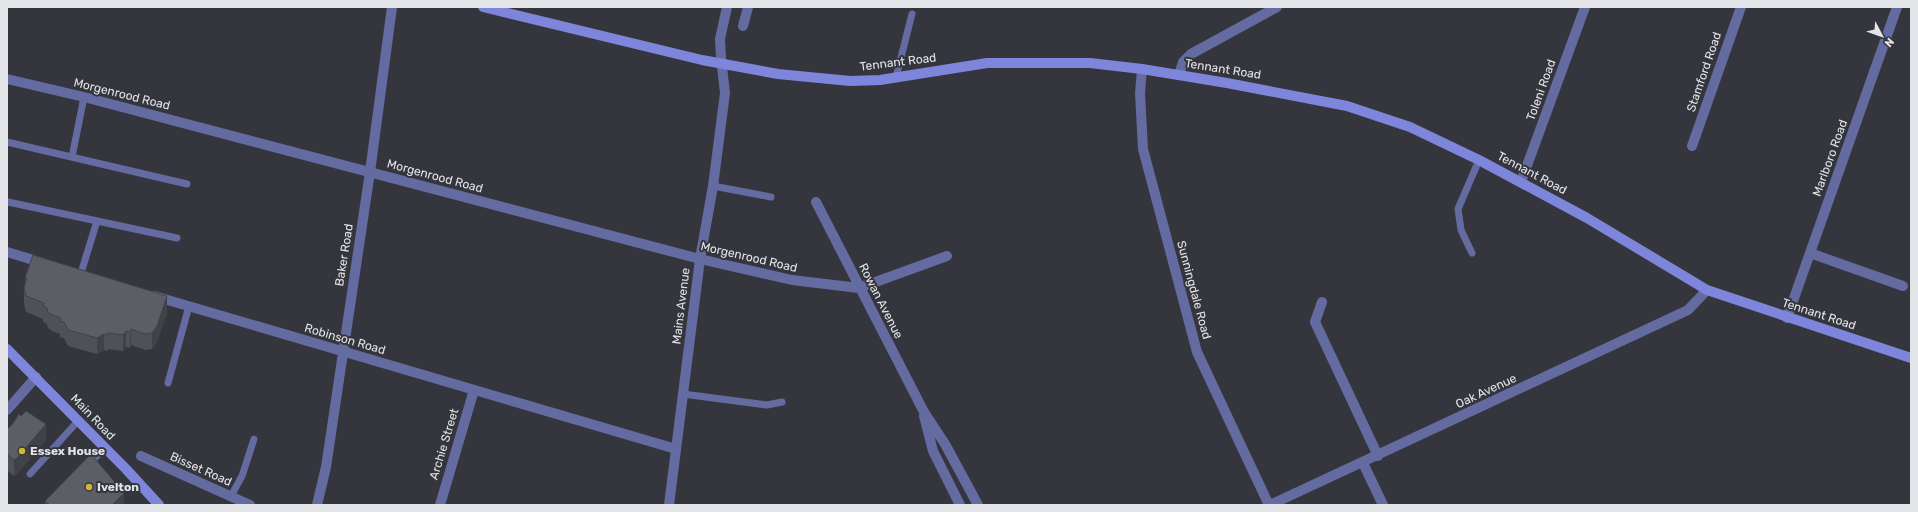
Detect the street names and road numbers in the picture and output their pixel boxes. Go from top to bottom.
street label: Stamford Road [1684,30,1724,114]
street label: Tennant Road [859,50,937,74]
street label: Tennant Road [1184,56,1262,82]
street label: Toleni Road [1523,58,1559,122]
street label: Morgenrood Road [72,75,172,113]
street label: Marlboro Road [1810,118,1850,198]
street label: Tennant Road [1495,149,1569,197]
street label: Morgenrood Road [385,156,485,196]
street label: Baker Road [332,223,356,287]
street label: Morgenrood Road [699,239,799,275]
street label: Sunningdale Road [1174,239,1214,341]
street label: Rowan Avenue [856,261,906,341]
street label: Mains Avenue [669,267,693,345]
street label: Tennant Road [1780,295,1858,333]
street label: Robinson Road [303,321,387,357]
street label: Oak Avenue [1453,371,1519,411]
street label: Main Road [68,391,118,443]
street label: Archie Street [427,406,462,481]
street label: Bisset Road [168,449,234,489]

